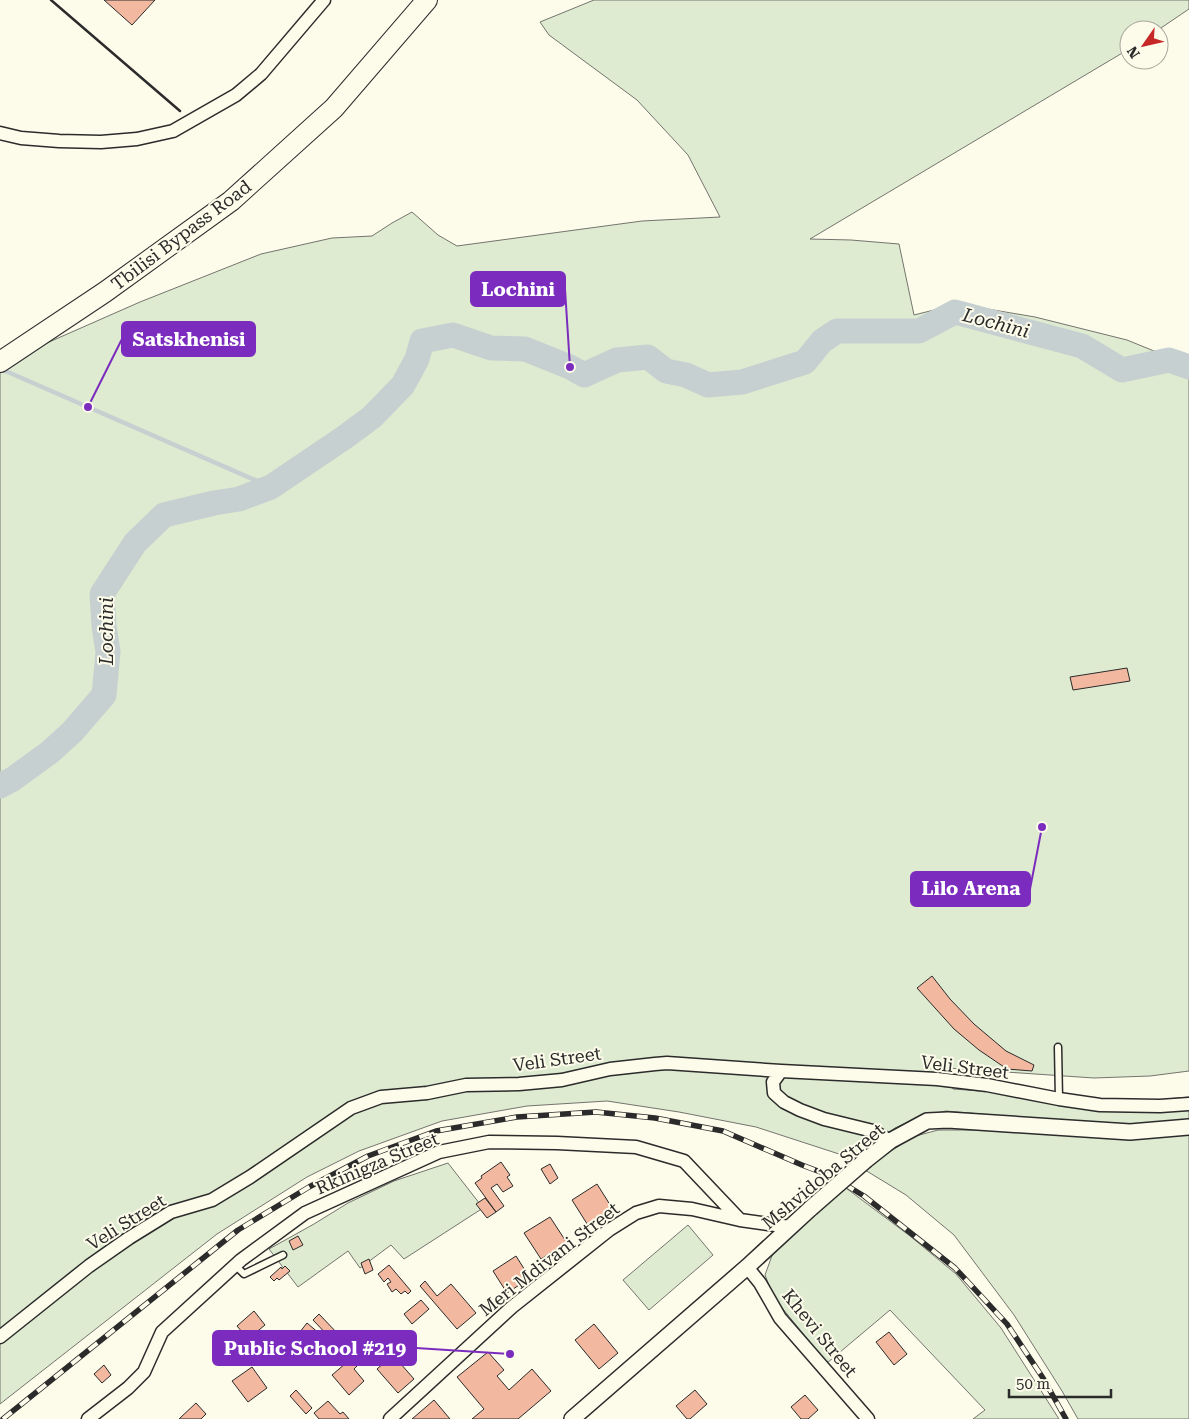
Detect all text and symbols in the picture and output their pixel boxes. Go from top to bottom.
north arrow [1119,20,1169,70]
text: N [1123,43,1143,61]
street label: Tbilisi Bypass Road [107,175,255,294]
callout: Lochini [471,272,565,306]
text: Lochini [481,278,555,301]
water label: Lochini [959,303,1032,343]
callout: Satskhenisi [122,322,255,356]
text: Satskhenisi [133,328,245,351]
water label: Lochini [95,597,118,666]
callout: Lilo Arena [911,872,1030,906]
text: Lilo Arena [921,877,1021,900]
street label: Veli Street [512,1042,603,1076]
street label: Veli Street [920,1051,1011,1083]
street label: Mshvidoba Street [758,1119,889,1233]
street label: Rkinigza Street [312,1128,442,1198]
street label: Veli Street [83,1189,169,1254]
street label: Meri Mdivani Street [475,1198,624,1320]
street label: Khevi Street [778,1285,862,1381]
callout: Public School #219 [213,1331,416,1365]
text: Public School #219 [224,1337,407,1360]
scale bar [1009,1366,1112,1398]
text: 50 m [1016,1375,1051,1393]

